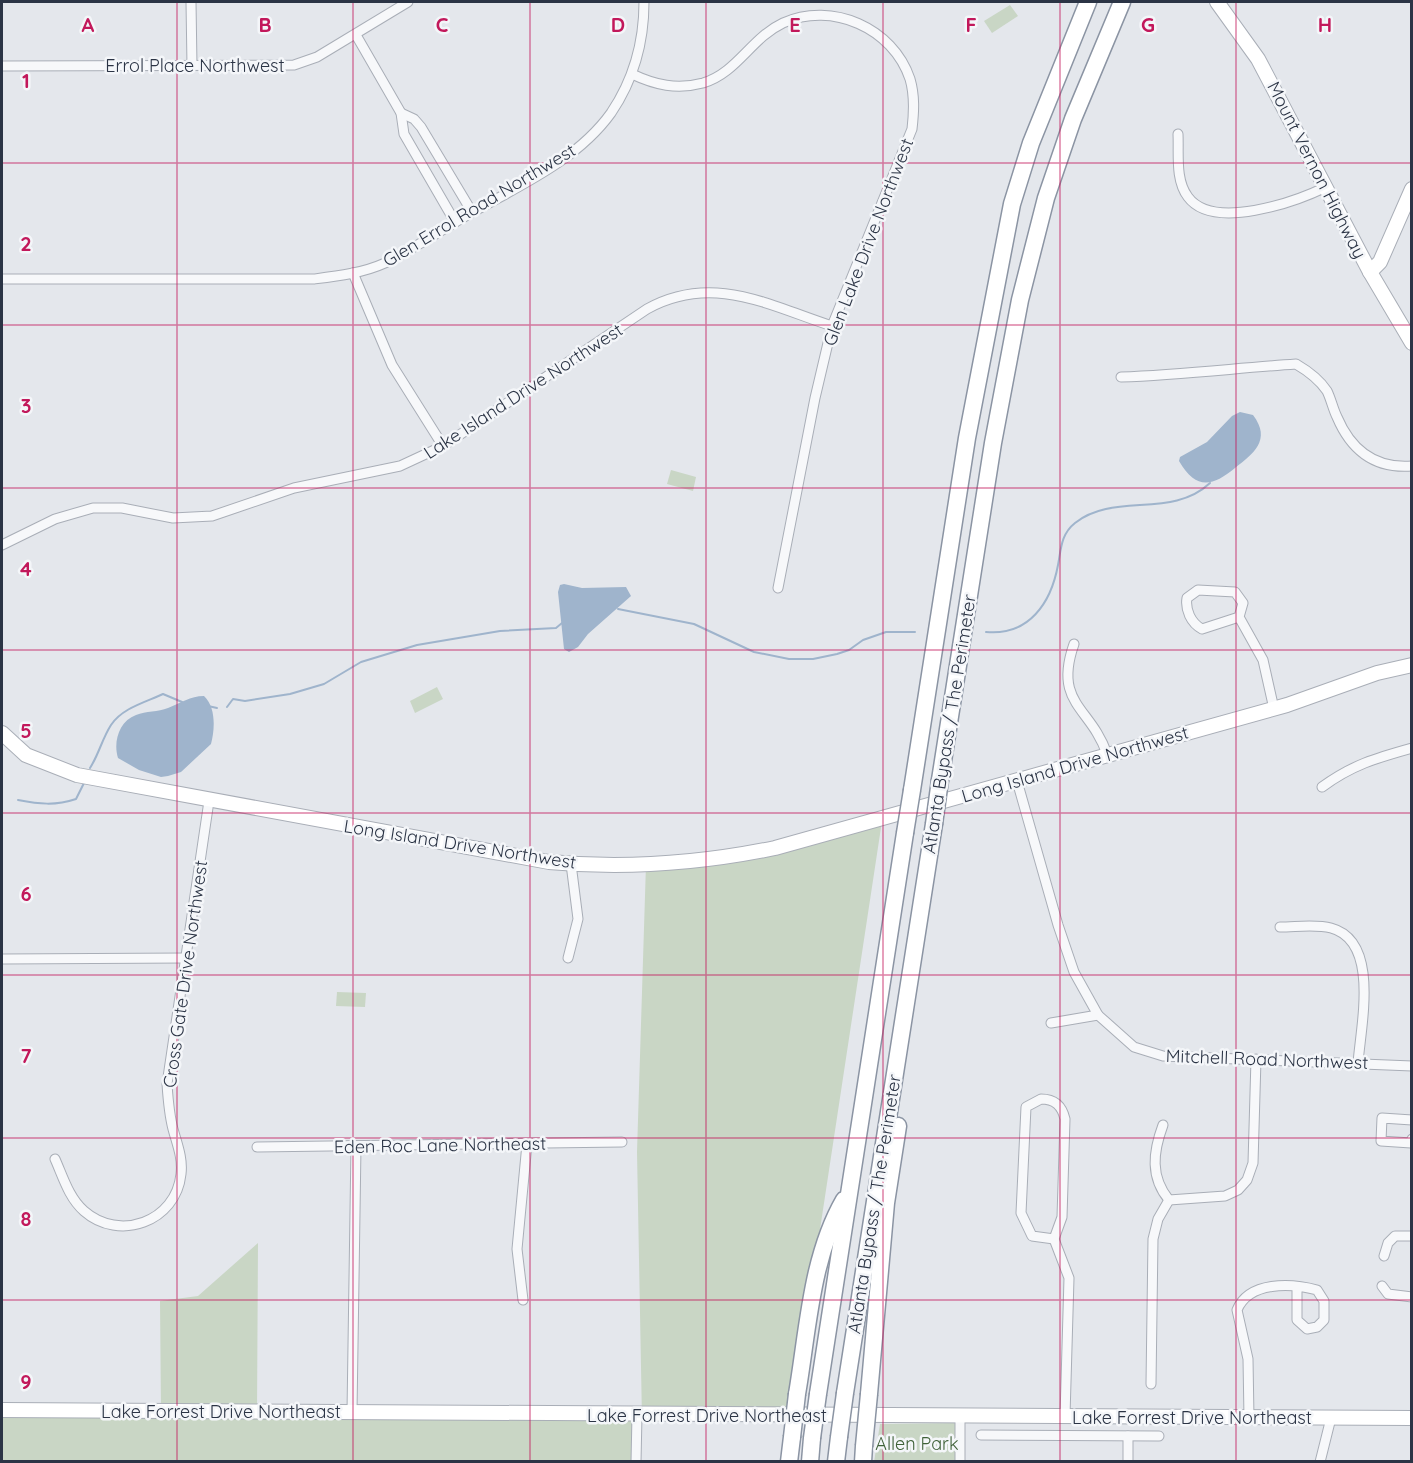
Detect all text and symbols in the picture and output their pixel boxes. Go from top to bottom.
text: A [82,12,95,37]
text: B [258,12,272,37]
text: C [436,12,449,37]
text: D [611,12,625,37]
text: E [789,12,801,37]
text: F [965,12,977,37]
text: G [1141,12,1155,37]
text: H [1318,12,1332,37]
street label: Errol Place Northwest [105,54,285,77]
text: 1 [22,68,30,93]
street label: Mount Vernon Highway [1262,78,1372,262]
street label: Glen Lake Drive Northwest [818,135,918,349]
street label: Glen Errol Road Northwest [379,138,579,272]
text: 2 [20,231,32,256]
street label: Lake Island Drive Northwest [419,318,627,464]
text: 3 [21,393,31,418]
text: 4 [20,556,32,581]
street label: Atlanta Bypass / The Perimeter [917,593,981,855]
text: 5 [20,718,32,743]
street label: Long Island Drive Northwest [959,721,1191,807]
street label: Long Island Drive Northwest [342,814,578,874]
street label: Cross Gate Drive Northwest [158,859,212,1089]
text: 6 [20,881,32,906]
text: 7 [21,1043,32,1068]
street label: Mitchell Road Northwest [1165,1044,1369,1074]
street label: Atlanta Bypass / The Perimeter [842,1073,906,1335]
street label: Eden Roc Lane Northeast [334,1132,546,1158]
text: 8 [21,1206,32,1231]
text: 9 [20,1369,32,1394]
street label: Lake Forrest Drive Northeast [101,1400,341,1423]
street label: Lake Forrest Drive Northeast [587,1404,827,1427]
street label: Lake Forrest Drive Northeast [1072,1406,1312,1429]
park label: Allen Park [875,1432,959,1455]

